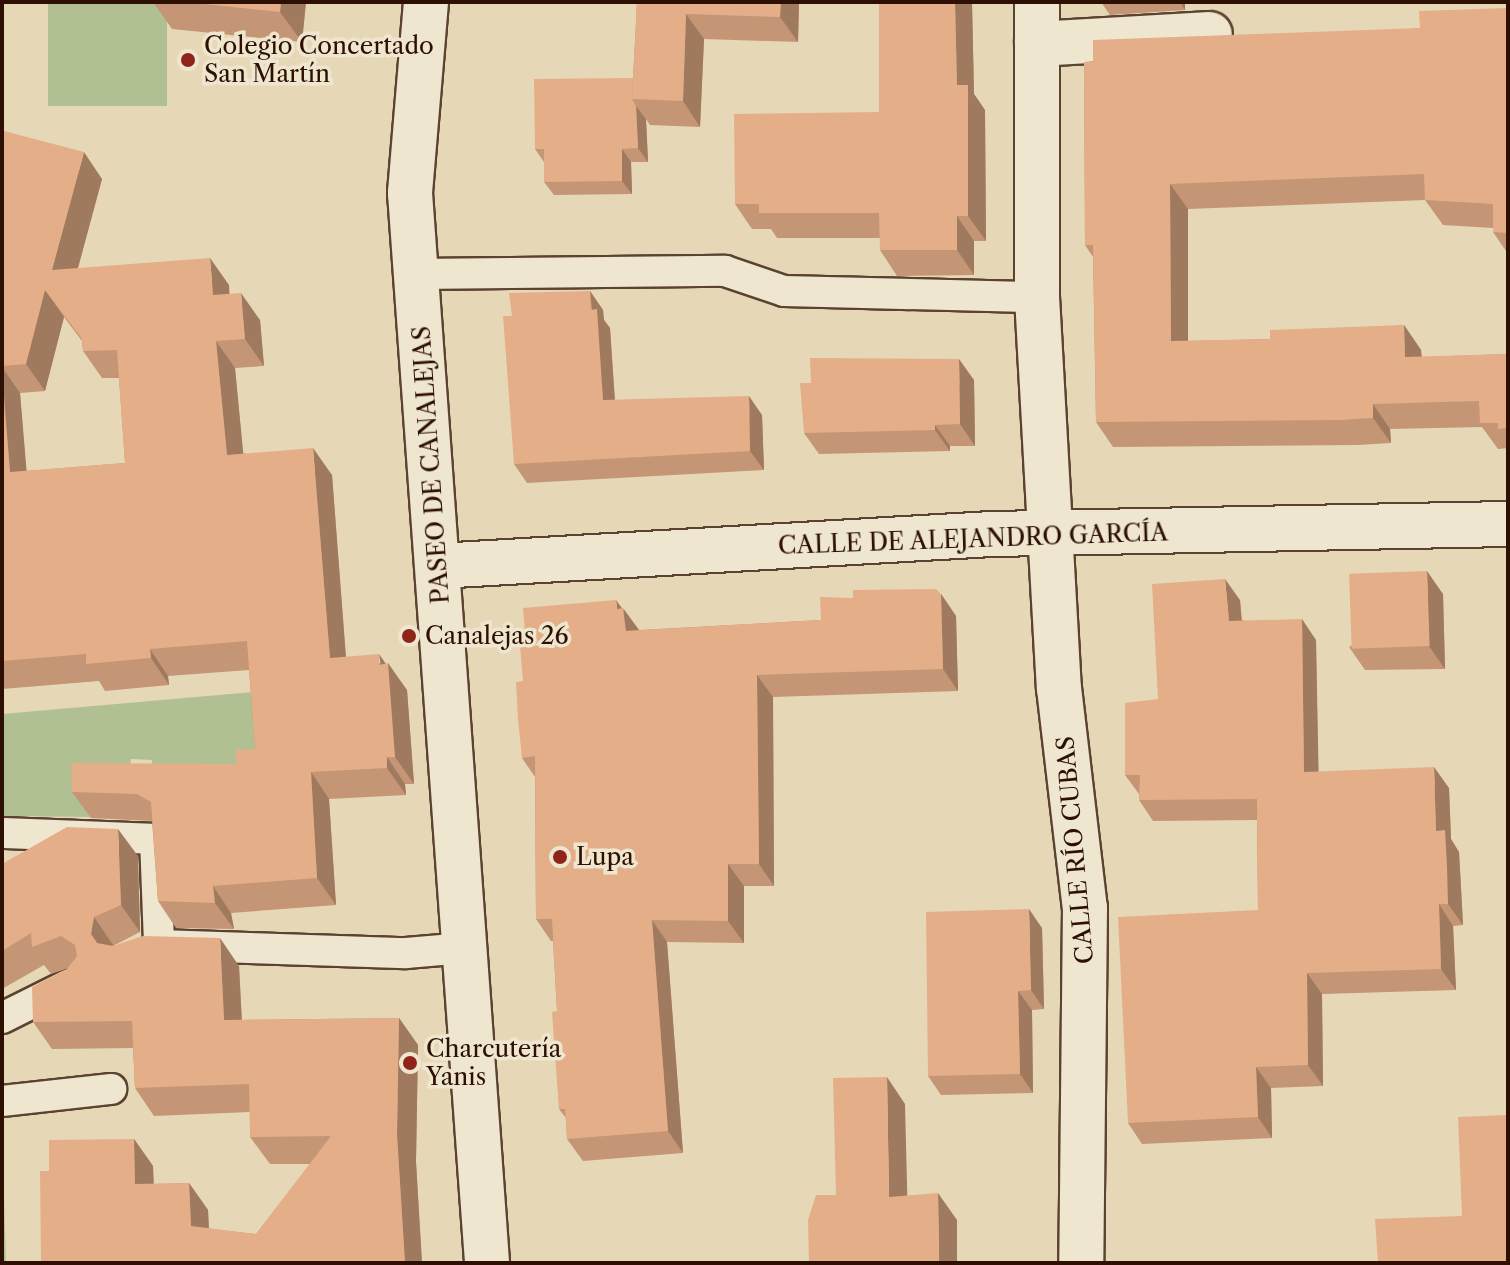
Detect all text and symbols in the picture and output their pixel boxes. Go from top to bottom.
place label: Colegio Concertado San Martín [204,32,434,88]
marker: Colegio Concertado San Martín [179,51,197,69]
street label: PASEO DE CANALEJAS [407,325,455,605]
street label: CALLE DE ALEJANDRO GARCÍA [777,518,1169,560]
place label: Canalejas 26 [425,622,569,650]
marker: Canalejas 26 [400,627,418,645]
street label: CALLE RÍO CUBAS [1051,735,1099,965]
place label: Lupa [576,843,634,871]
marker: Lupa [551,848,569,866]
place label: Charcutería Yanis [426,1035,561,1091]
marker: Charcutería Yanis [401,1054,419,1072]

